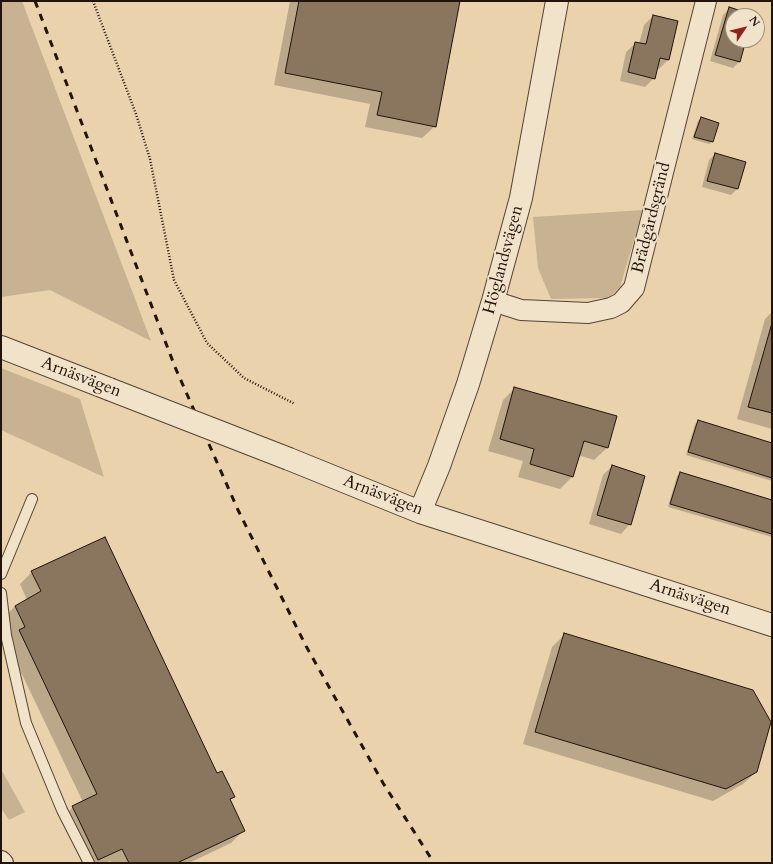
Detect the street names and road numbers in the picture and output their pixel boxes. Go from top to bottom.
street label: Brädgårdsgränd [628,160,676,276]
street label: Höglandsvägen [480,203,528,317]
street label: Arnäsvägen [38,353,124,403]
street label: Arnäsvägen [340,471,426,521]
street label: Arnäsvägen [647,575,733,621]

